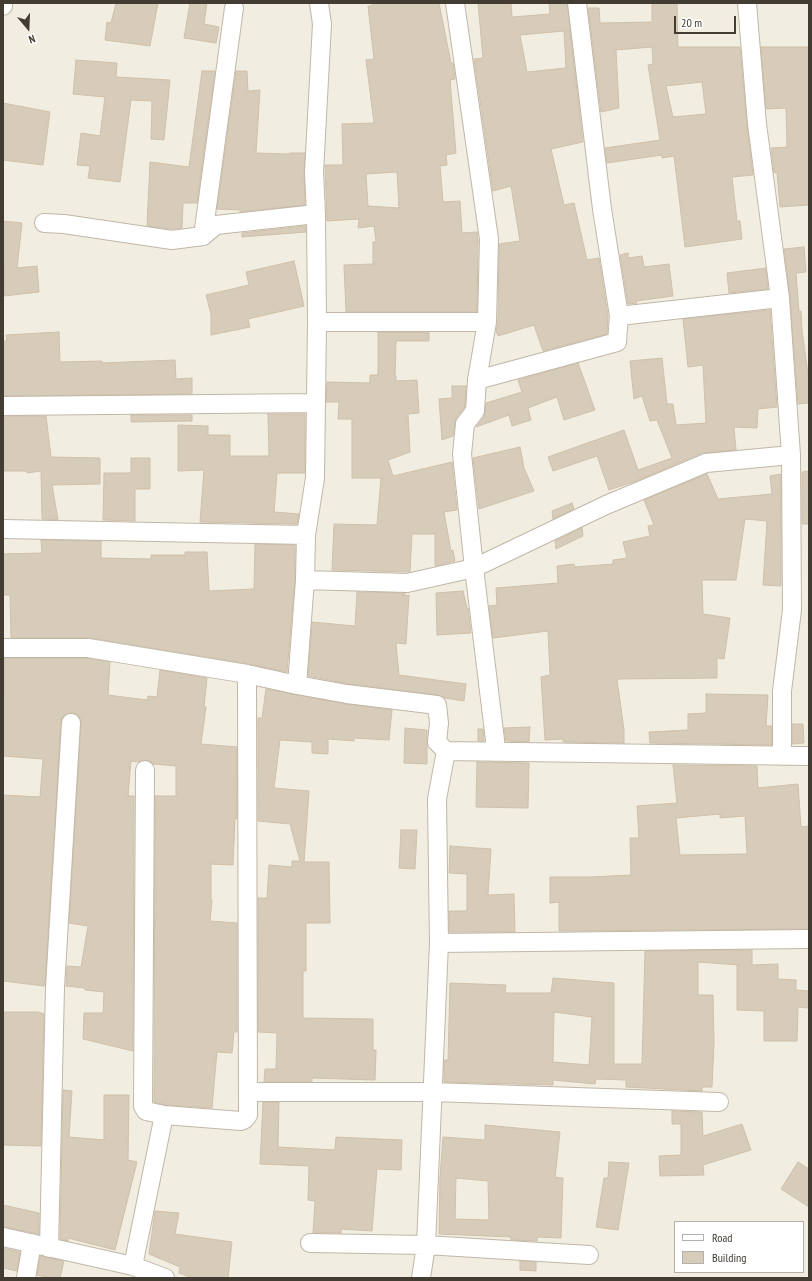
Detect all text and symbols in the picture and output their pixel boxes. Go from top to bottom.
north arrow [8,8,48,48]
scale bar [676,8,738,34]
text: 20 m [681,15,702,30]
text: N [27,32,37,47]
legend [674,1221,804,1273]
text: Road [712,1230,732,1245]
text: Building [712,1250,747,1265]

